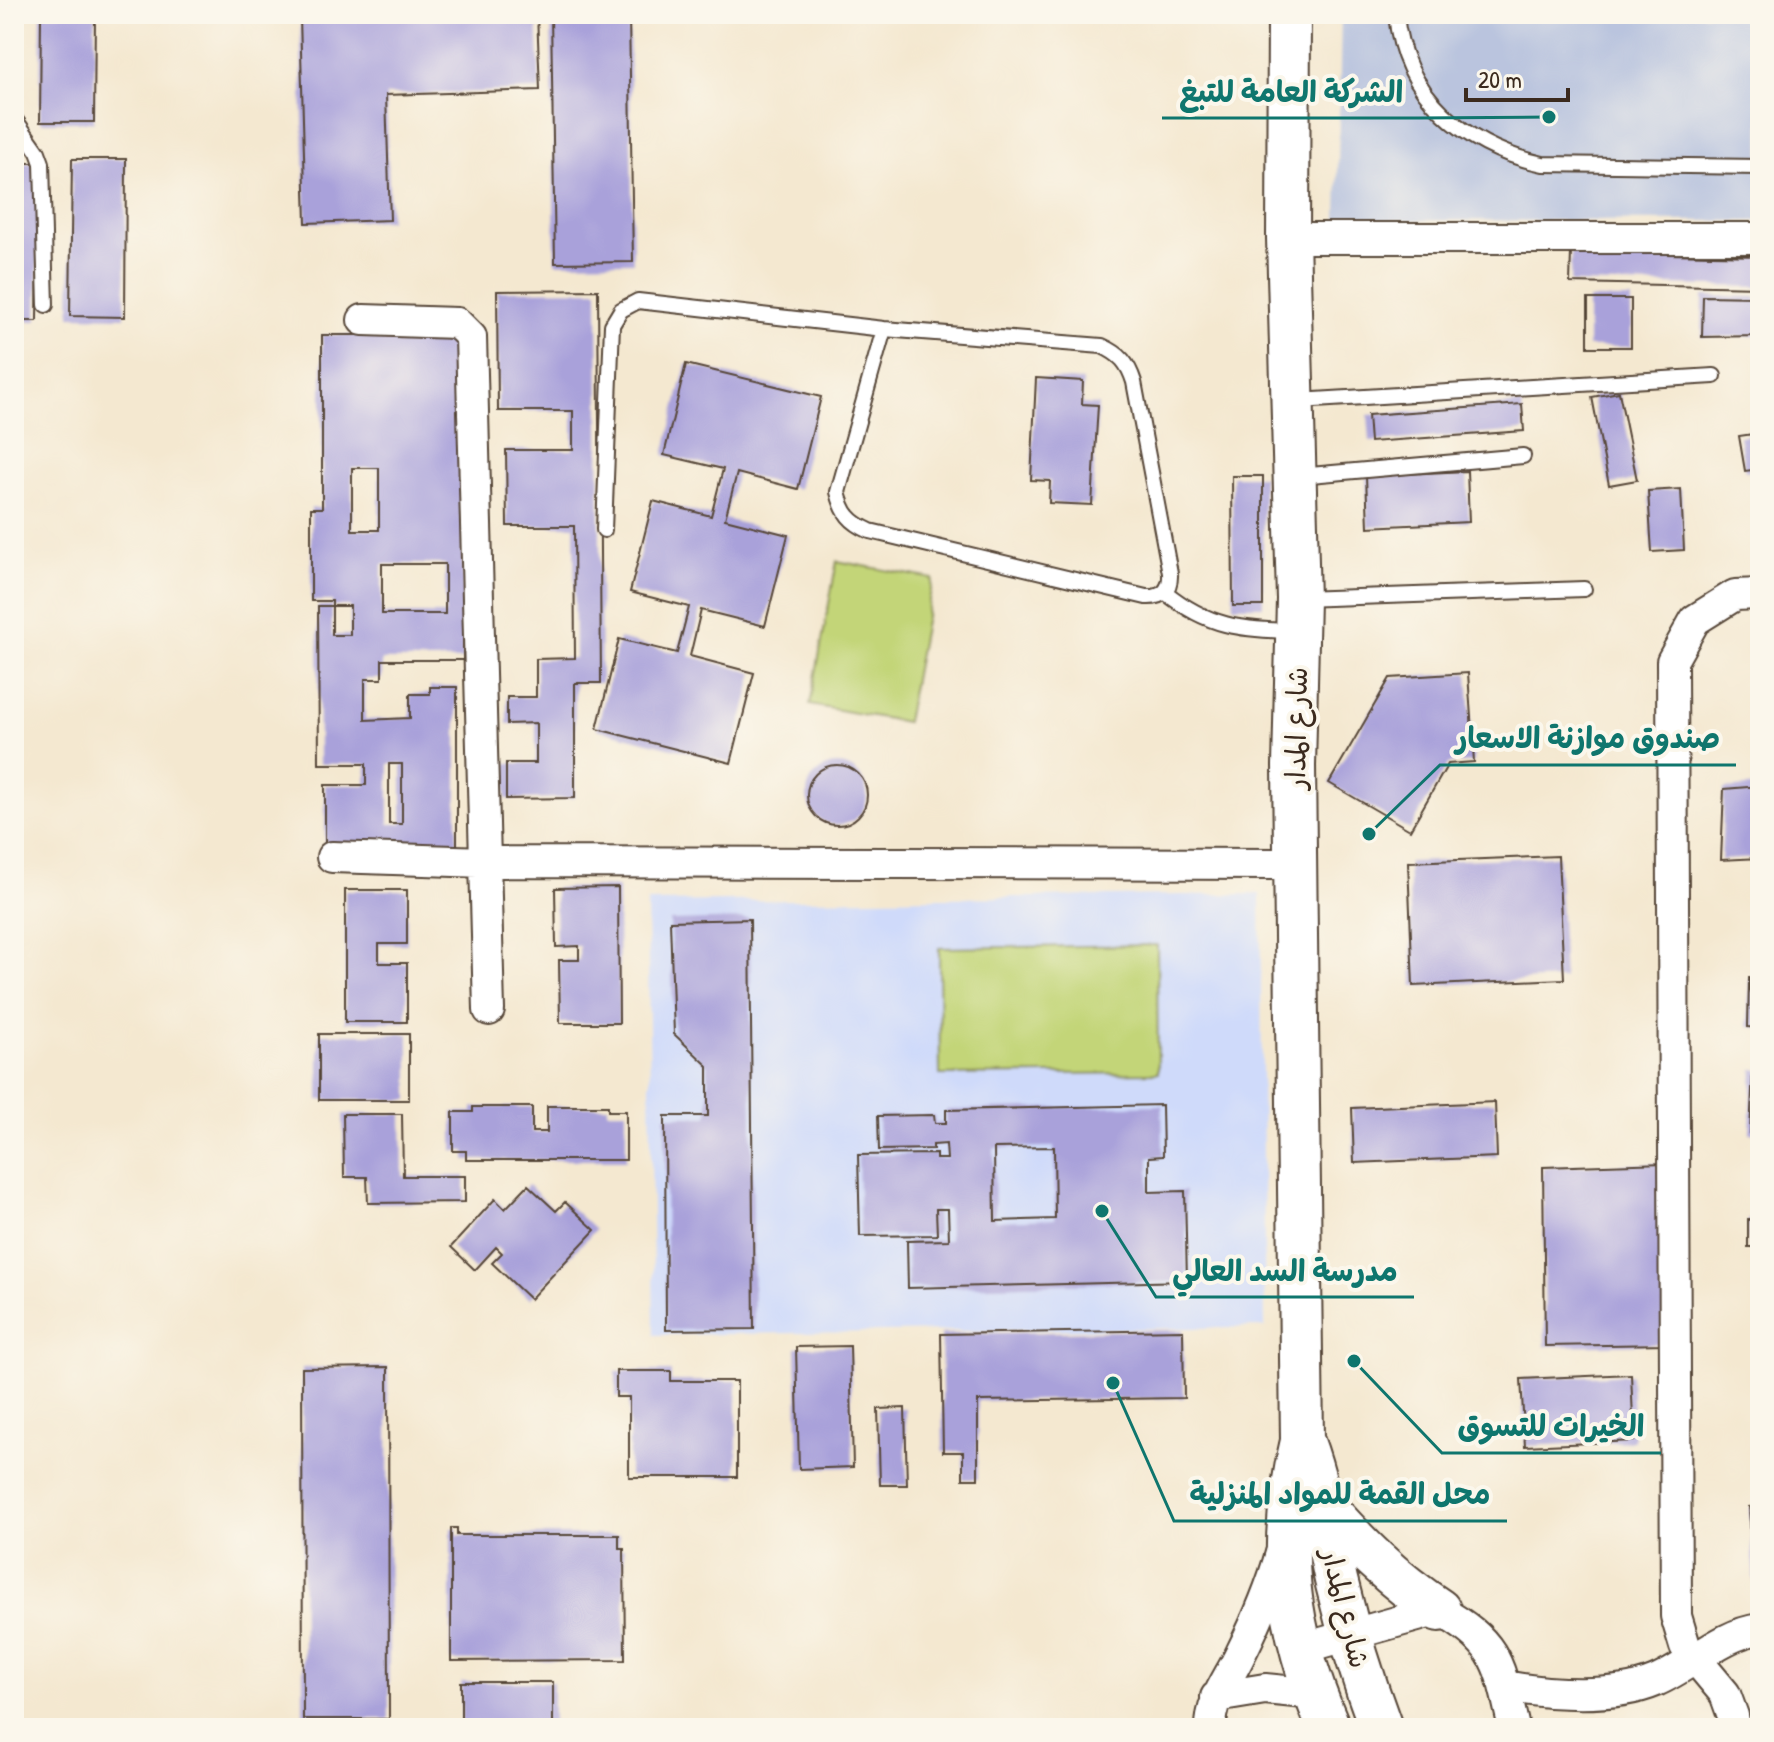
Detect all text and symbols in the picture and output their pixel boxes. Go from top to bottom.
scale bar [1466,52,1568,102]
text: 20 m [1478,63,1522,95]
callout: الشركة العامة للتبغ [1162,64,1419,118]
text: الشركة العامة للتبغ [1179,71,1403,113]
street label: شارع المدار [1276,667,1317,791]
callout: صندوق موازنة الاسعار [1440,711,1736,765]
text: صندوق موازنة الاسعار [1453,717,1720,757]
callout: مدرسة السد العالي [1156,1243,1414,1297]
text: مدرسة السد العالي [1172,1250,1398,1297]
callout: الخيرات للتسوق [1442,1399,1661,1453]
text: الخيرات للتسوق [1458,1405,1644,1445]
callout: محل القمة للمواد المنزلية [1174,1467,1507,1521]
text: محل القمة للمواد المنزلية [1190,1473,1490,1513]
street label: شارع المدار [1311,1542,1379,1672]

